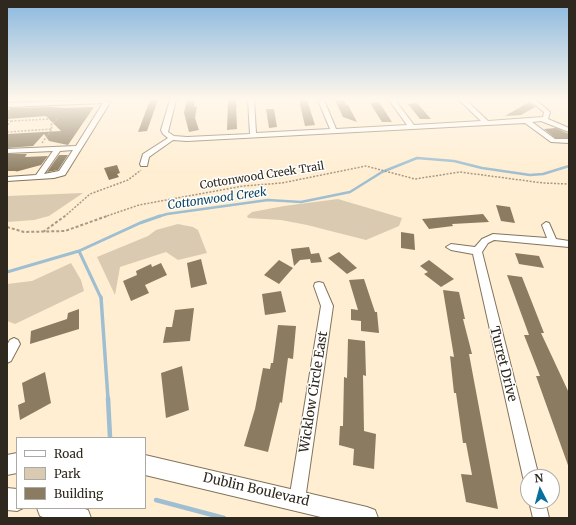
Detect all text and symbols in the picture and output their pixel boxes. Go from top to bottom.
street label: Cottonwood Creek Trail [199,160,325,192]
water label: Cottonwood Creek [167,185,267,213]
street label: Turret Drive [486,325,520,403]
street label: Wicklow Circle East [297,330,331,454]
legend [16,437,146,509]
text: Road [54,446,83,461]
text: Park [54,466,81,481]
north arrow [520,469,560,509]
street label: Dublin Boulevard [201,470,311,510]
text: N [534,471,544,485]
text: Building [54,486,103,501]

